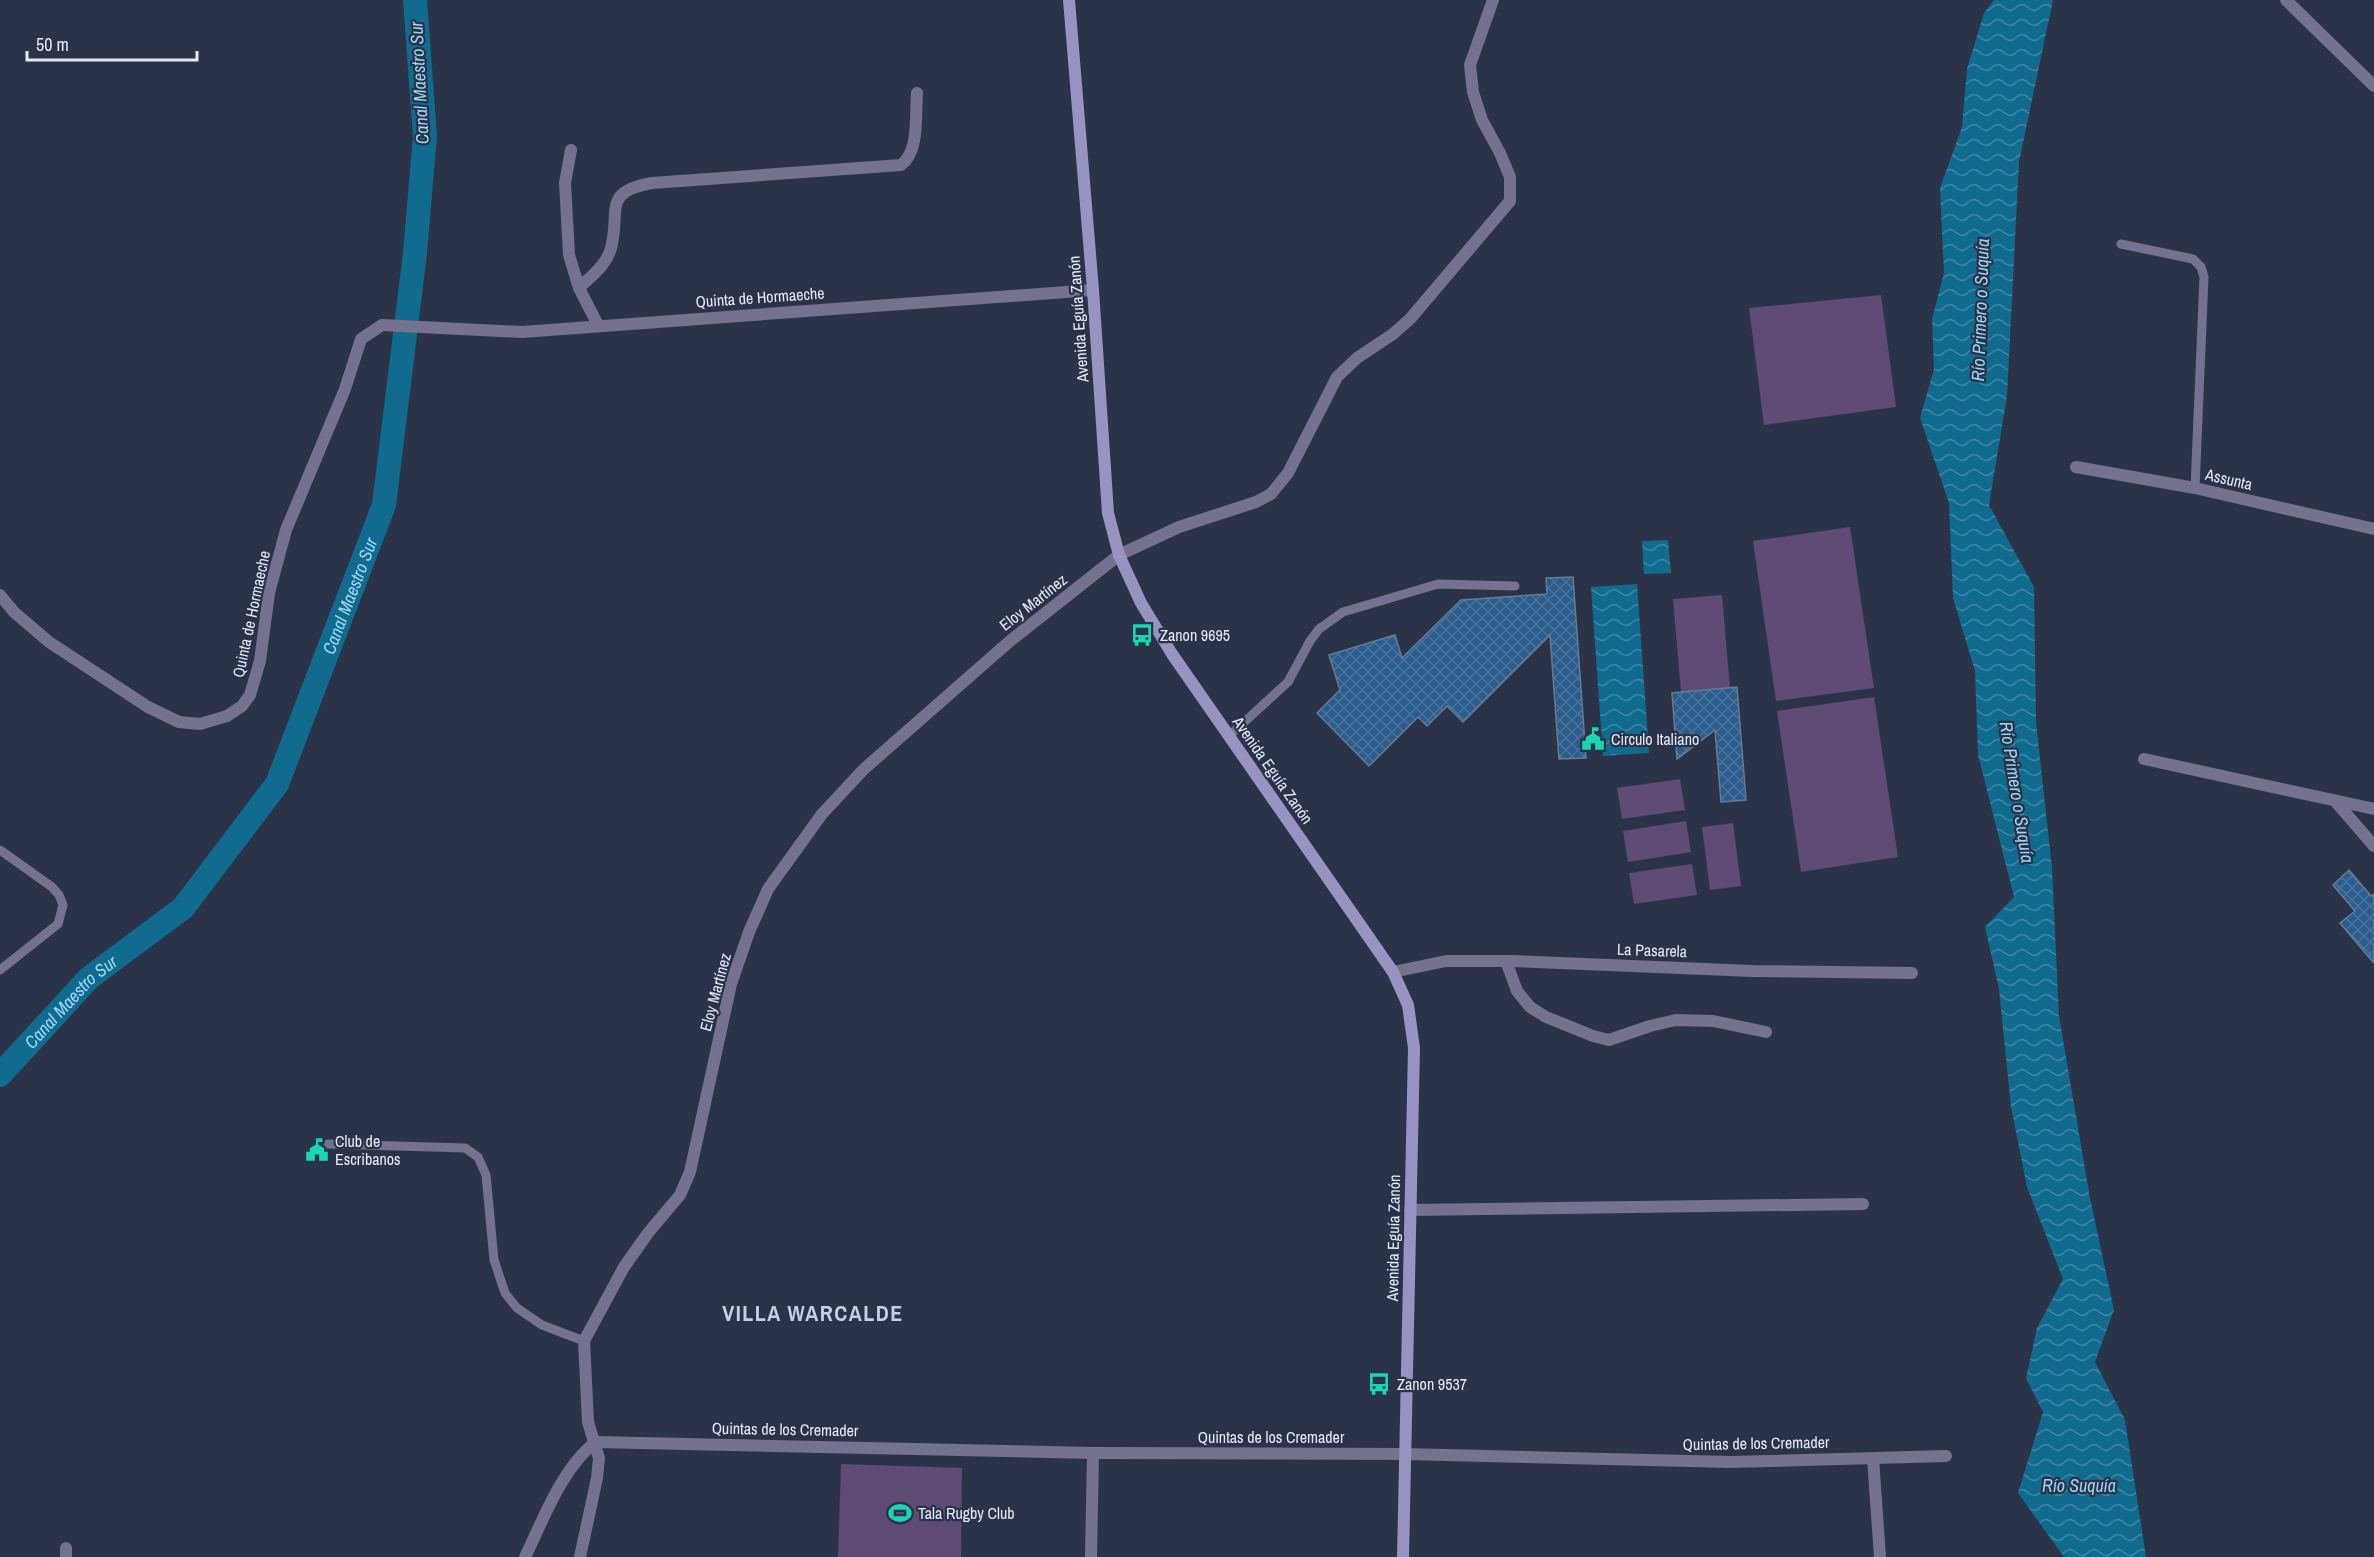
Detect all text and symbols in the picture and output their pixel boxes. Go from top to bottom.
water label: Canal Maestro Sur [403,20,435,145]
scale bar [27,24,196,62]
text: 50 m [36,32,69,57]
water label: Río Primero o Suquía [1965,238,1995,382]
street label: Avenida Eguía Zanón [1063,255,1093,384]
street label: Quinta de Hormaeche [695,282,825,312]
street label: Assunta [2202,463,2255,495]
water label: Canal Maestro Sur [315,533,383,658]
street label: Quinta de Hormaeche [227,549,275,679]
street label: Eloy Martínez [995,568,1072,635]
bus stop icon: Zanon 9695 [1129,622,1155,648]
place label: Zanon 9695 [1160,624,1230,646]
street label: Avenida Eguía Zanón [1227,711,1318,828]
water label: Río Primero o Suquía [1993,720,2041,864]
public building icon: Circulo Italiano [1580,726,1606,752]
place label: Circulo Italiano [1611,728,1699,750]
street label: La Pasarela [1617,938,1688,962]
water label: Canal Maestro Sur [18,948,123,1054]
street label: Eloy Martínez [694,950,736,1034]
place label: Club de Escribanos [335,1130,401,1170]
public building icon: Club de Escribanos [304,1137,330,1163]
street label: Avenida Eguía Zanón [1381,1174,1405,1303]
district label: VILLA WARCALDE [722,1298,904,1328]
bus stop icon: Zanon 9537 [1366,1371,1392,1397]
place label: Zanon 9537 [1397,1373,1467,1395]
street label: Quintas de los Cremader [712,1417,859,1441]
street label: Quintas de los Cremader [1198,1426,1345,1448]
street label: Quintas de los Cremader [1683,1431,1830,1455]
water label: Río Suquía [2042,1473,2116,1498]
sports icon: Tala Rugby Club [887,1500,913,1526]
place label: Tala Rugby Club [918,1502,1015,1524]

